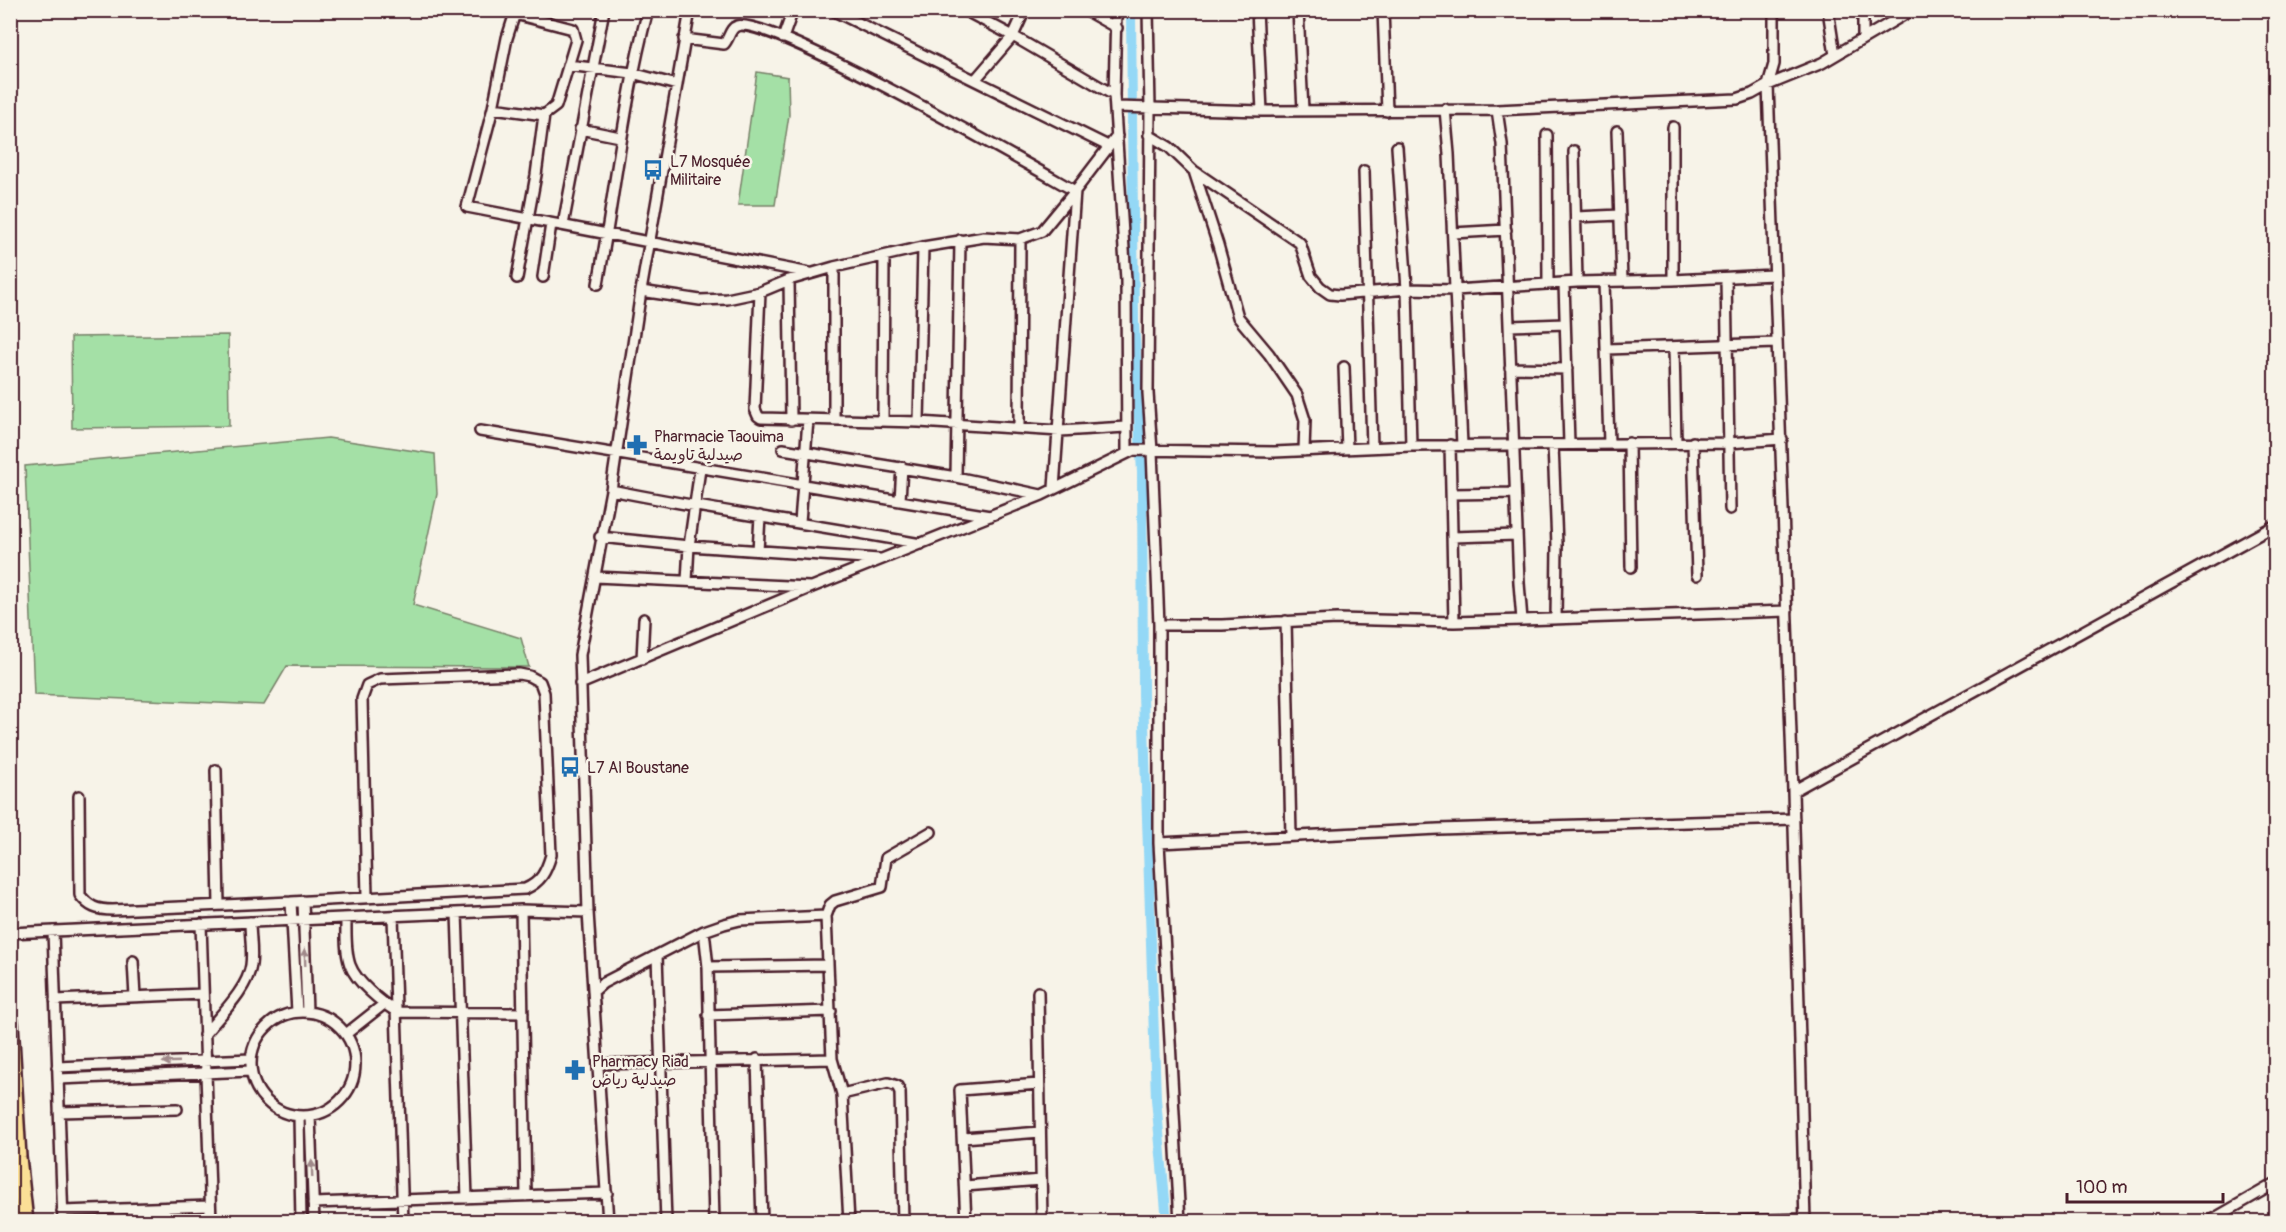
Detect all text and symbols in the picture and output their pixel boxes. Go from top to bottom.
place label: L7 Mosquée Militaire [670,152,750,190]
bus stop icon: L7 Mosquée Militaire [641,158,665,182]
place label: Pharmacie Taouima صيدلية تاويمة [654,427,784,465]
pharmacy icon: Pharmacie Taouima صيدلية تاويمة [625,433,649,457]
bus stop icon: L7 Al Boustane [558,755,582,779]
place label: L7 Al Boustane [587,758,689,778]
one-way arrow [300,947,309,966]
place label: Pharmacy Riad صيدلية رياض [592,1052,689,1090]
one-way arrow [162,1058,181,1067]
pharmacy icon: Pharmacy Riad صيدلية رياض [563,1058,587,1082]
one-way arrow [307,1159,316,1178]
scale bar [2067,1166,2223,1204]
text: 100 m [2076,1176,2128,1199]

